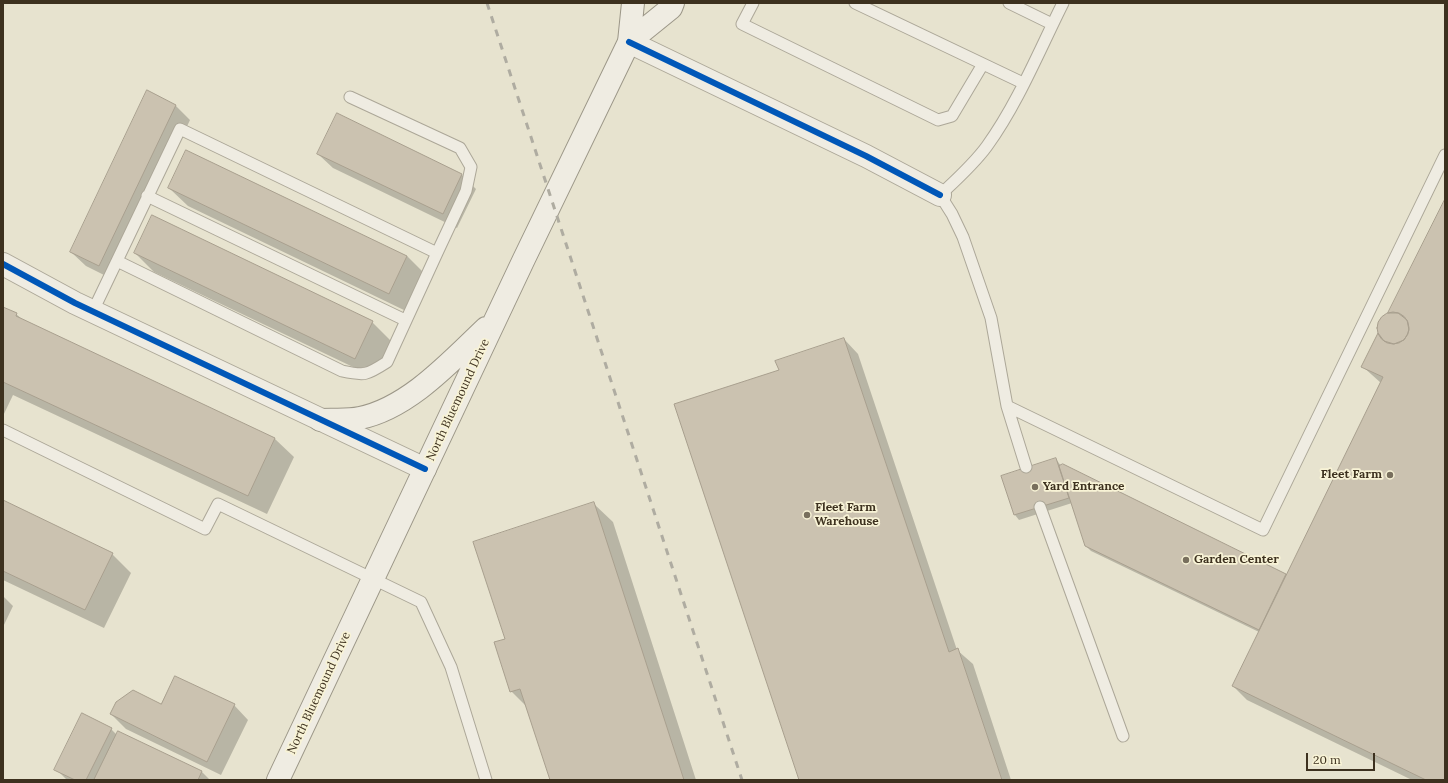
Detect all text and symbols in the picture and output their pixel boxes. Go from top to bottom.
street label: North Bluemound Drive [423,337,493,463]
place label: Fleet Farm [1321,468,1382,482]
marker: Fleet Farm [1385,470,1395,480]
place label: Yard Entrance [1043,480,1125,494]
marker: Yard Entrance [1030,482,1040,492]
place label: Fleet Farm Warehouse [815,501,879,529]
marker: Fleet Farm Warehouse [802,510,812,520]
place label: Garden Center [1194,553,1279,567]
marker: Garden Center [1181,555,1191,565]
street label: North Bluemound Drive [284,630,354,756]
scale bar [1308,745,1377,771]
text: 20 m [1313,752,1341,767]

